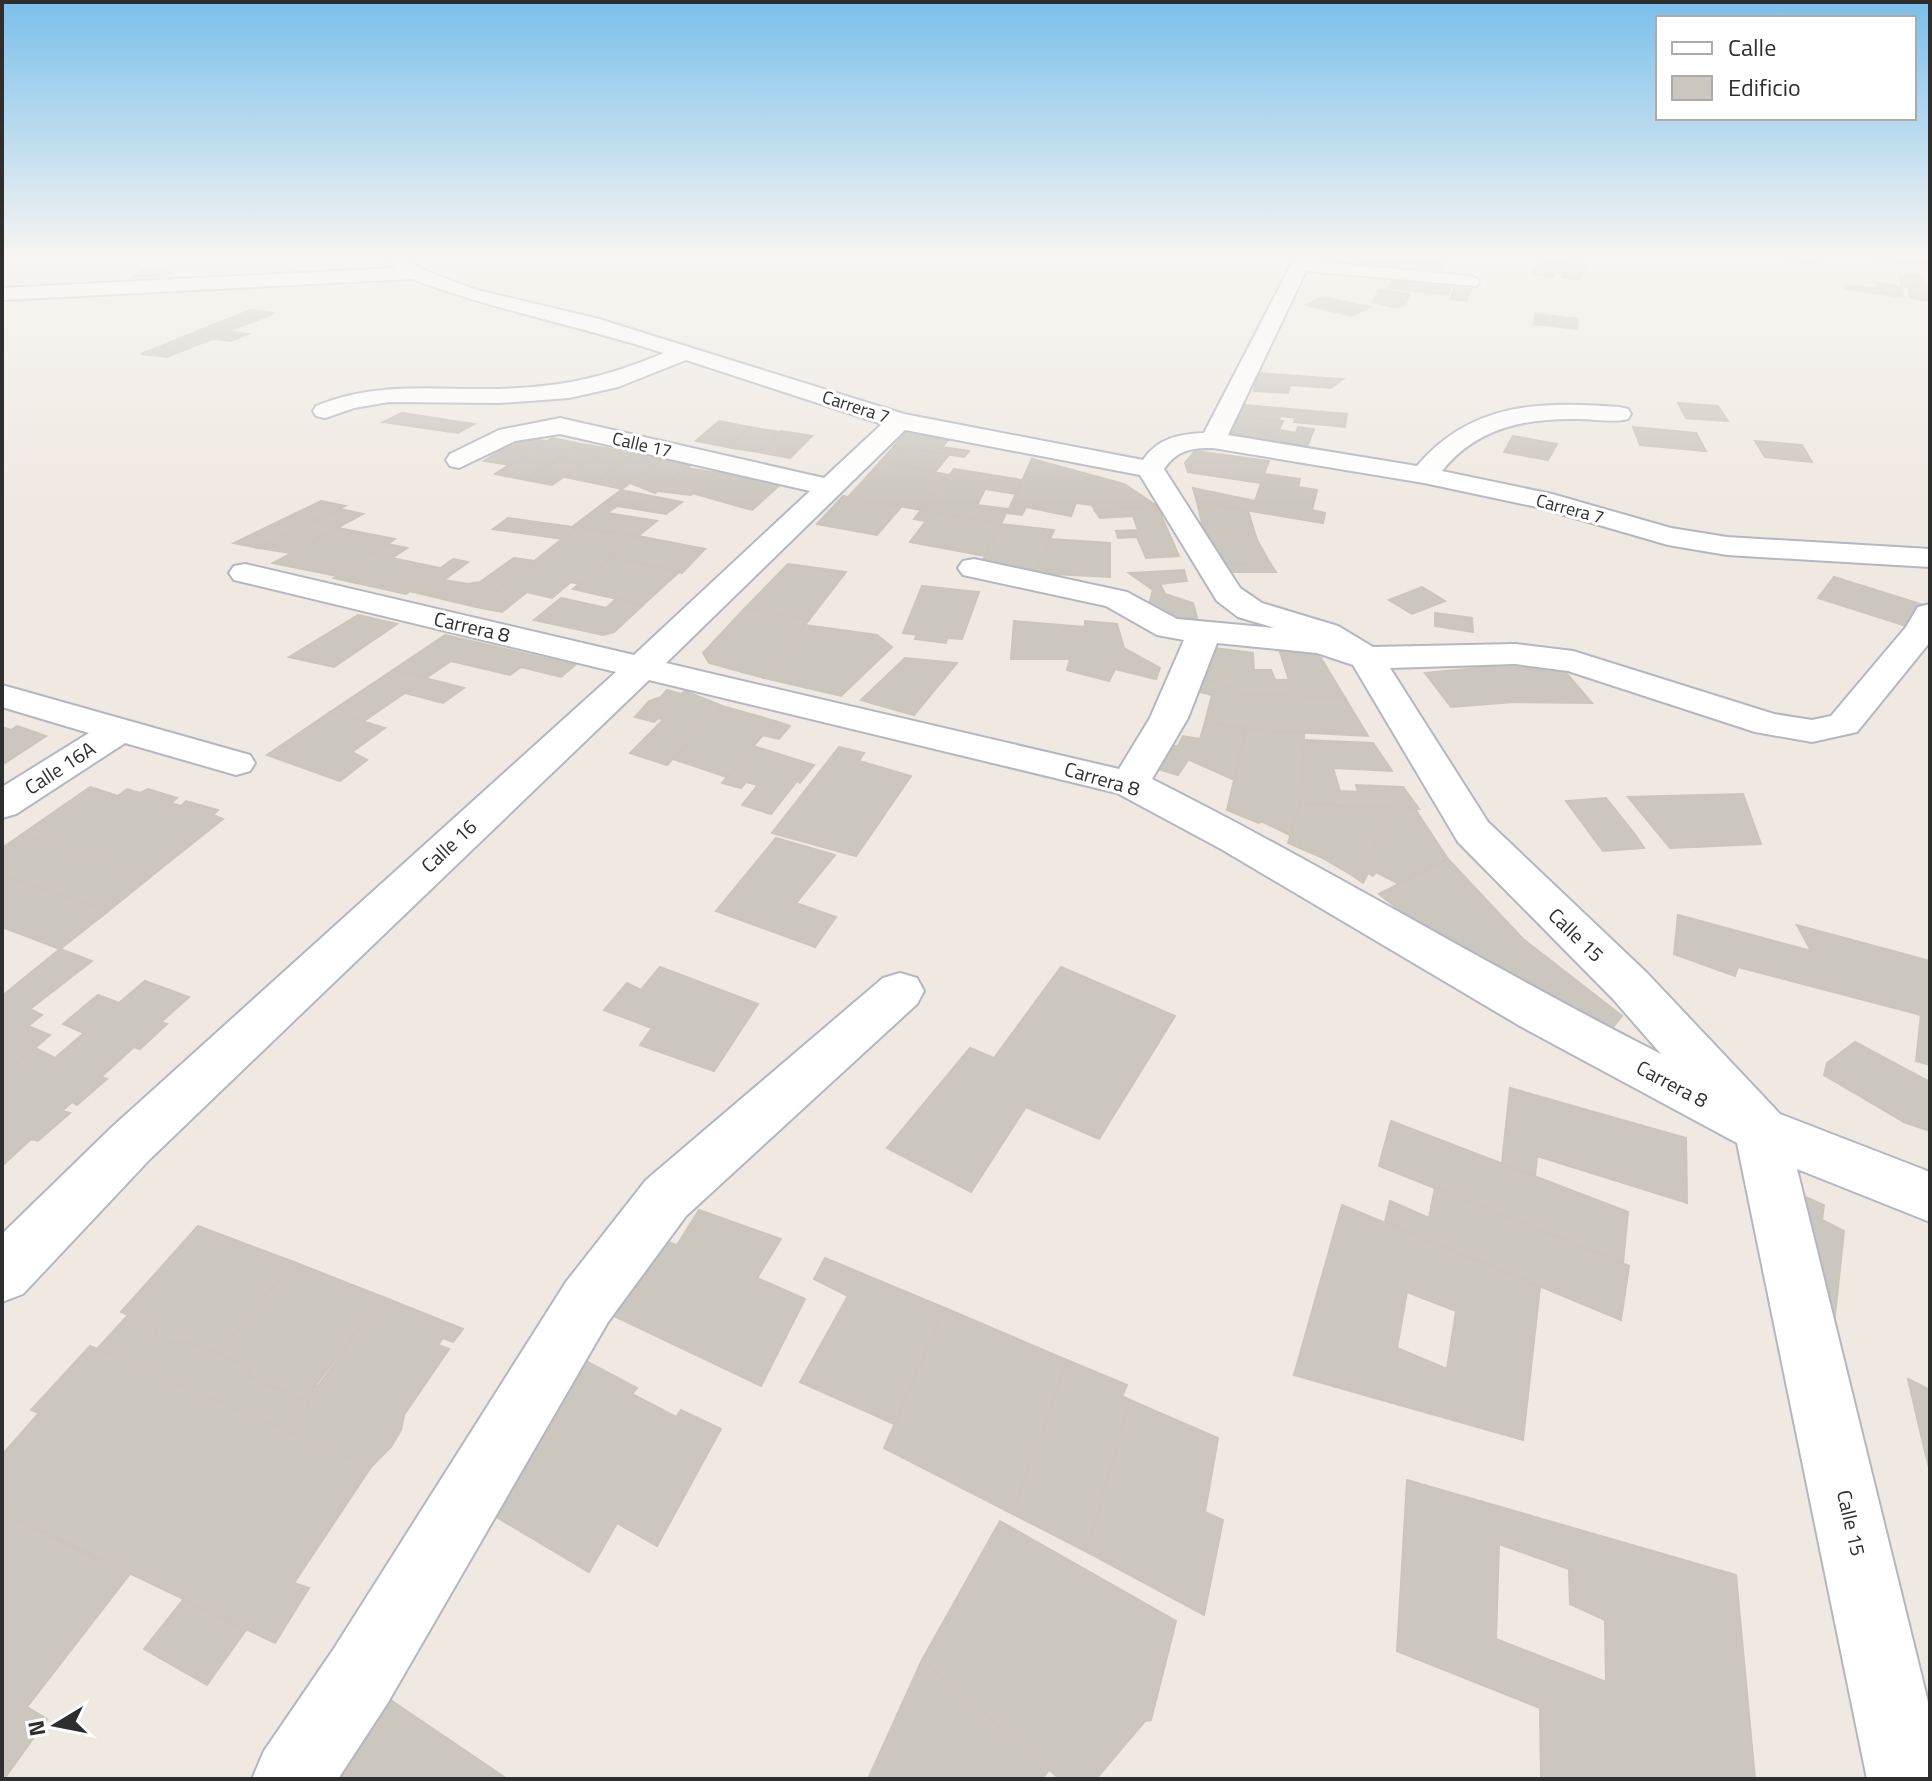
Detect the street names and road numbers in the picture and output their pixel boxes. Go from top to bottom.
street label: Carrera 7 [819,383,893,430]
street label: Calle 17 [610,425,675,464]
street label: Carrera 7 [1533,486,1607,531]
street label: Carrera 8 [431,603,513,650]
street label: Calle 16A [18,733,101,802]
street label: Carrera 8 [1061,753,1144,804]
street label: Calle 16 [414,811,484,880]
street label: Calle 15 [1541,900,1611,969]
street label: Carrera 8 [1631,1052,1714,1115]
street label: Calle 15 [1829,1487,1874,1559]

